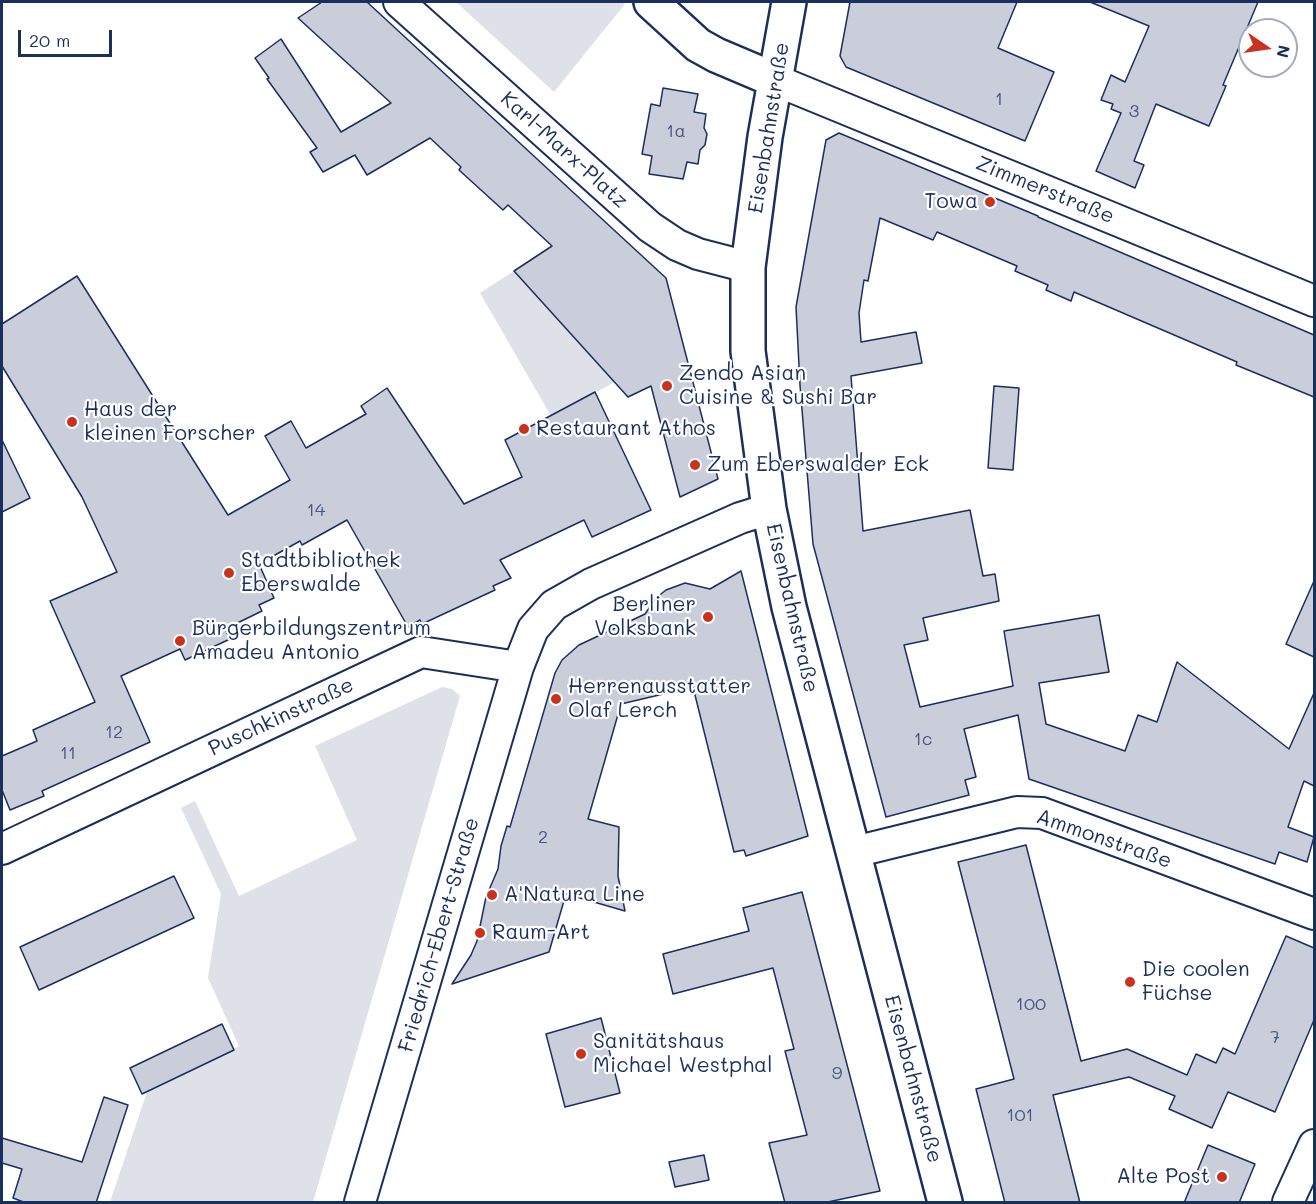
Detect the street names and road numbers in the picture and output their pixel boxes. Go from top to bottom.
street label: Eisenbahnstraße [743,41,795,215]
street label: Karl-Marx-Platz [495,86,633,214]
street label: Zimmerstraße [972,151,1118,229]
street label: Eisenbahnstraße [760,521,824,695]
street label: Puschkinstraße [204,672,358,762]
street label: Ammonstraße [1033,804,1175,874]
street label: Friedrich-Ebert-Straße [393,815,485,1055]
street label: Eisenbahnstraße [878,992,948,1166]

